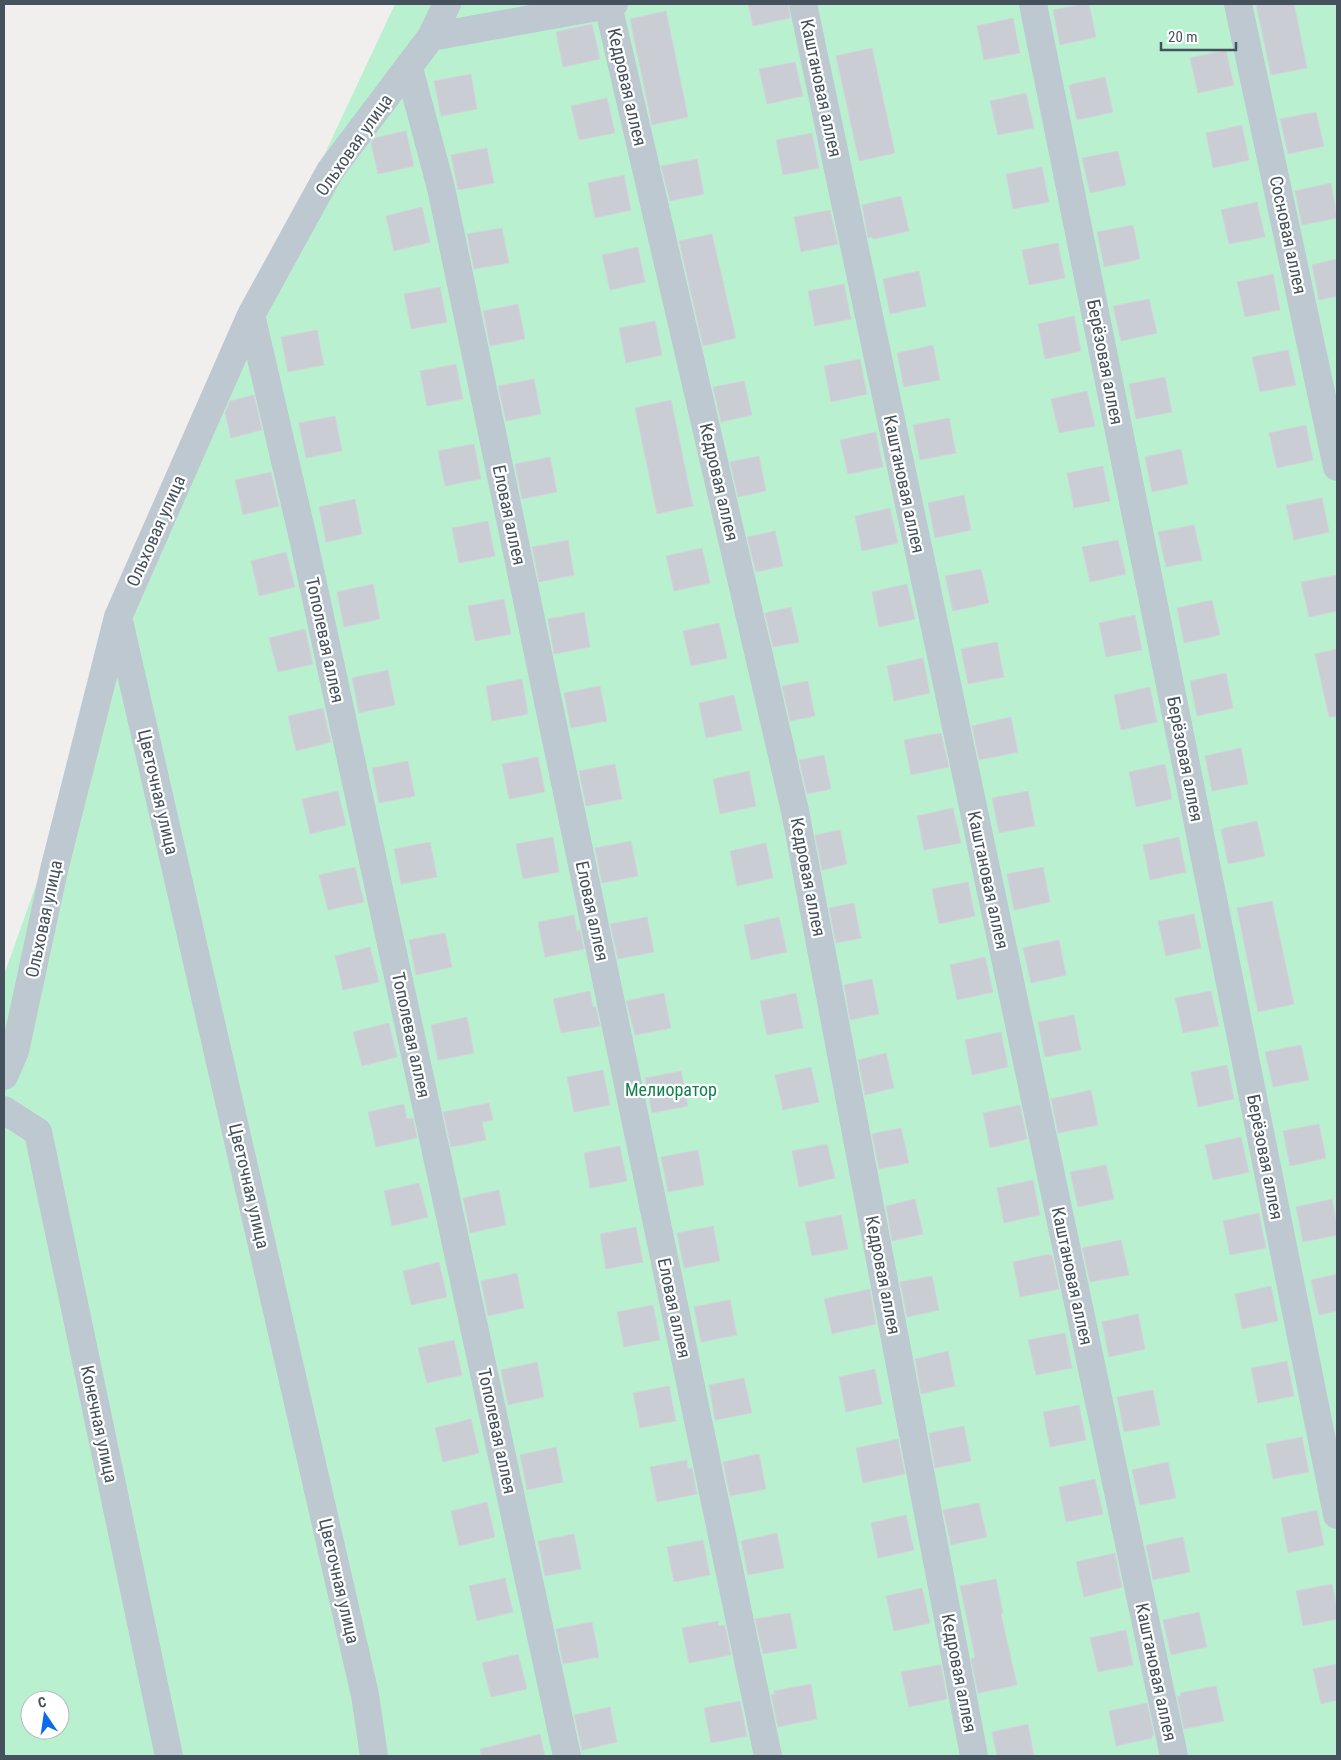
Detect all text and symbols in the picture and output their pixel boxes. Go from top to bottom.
street label: Каштановая аллея [797,17,846,159]
scale bar [1161,20,1236,52]
street label: Кедровая аллея [604,26,651,148]
text: 20 m [1168,28,1198,46]
street label: Ольховая улица [311,90,396,200]
street label: Сосновая аллея [1266,174,1311,296]
street label: Берёзовая аллея [1083,297,1128,426]
street label: Каштановая аллея [880,413,929,555]
street label: Кедровая аллея [696,421,743,543]
street label: Еловая аллея [489,463,530,567]
street label: Ольховая улица [122,472,189,590]
street label: Тополевая аллея [302,575,349,705]
street label: Берёзовая аллея [1163,694,1208,823]
street label: Цветочная улица [134,727,183,857]
street label: Каштановая аллея [964,809,1013,951]
street label: Кедровая аллея [787,816,830,938]
street label: Ольховая улица [21,858,66,979]
street label: Еловая аллея [572,859,613,963]
street label: Тополевая аллея [388,970,435,1100]
park label: Мелиоратор [625,1079,717,1100]
street label: Берёзовая аллея [1243,1092,1288,1221]
street label: Цветочная улица [225,1121,274,1251]
street label: Каштановая аллея [1048,1205,1097,1347]
street label: Кедровая аллея [862,1214,905,1336]
street label: Еловая аллея [654,1256,695,1360]
street label: Конечная улица [77,1363,122,1484]
street label: Тополевая аллея [474,1366,521,1496]
street label: Цветочная улица [315,1516,364,1646]
street label: Каштановая аллея [1132,1601,1181,1743]
street label: Кедровая аллея [938,1612,981,1734]
north arrow [20,1690,70,1740]
text: С [36,1694,48,1711]

